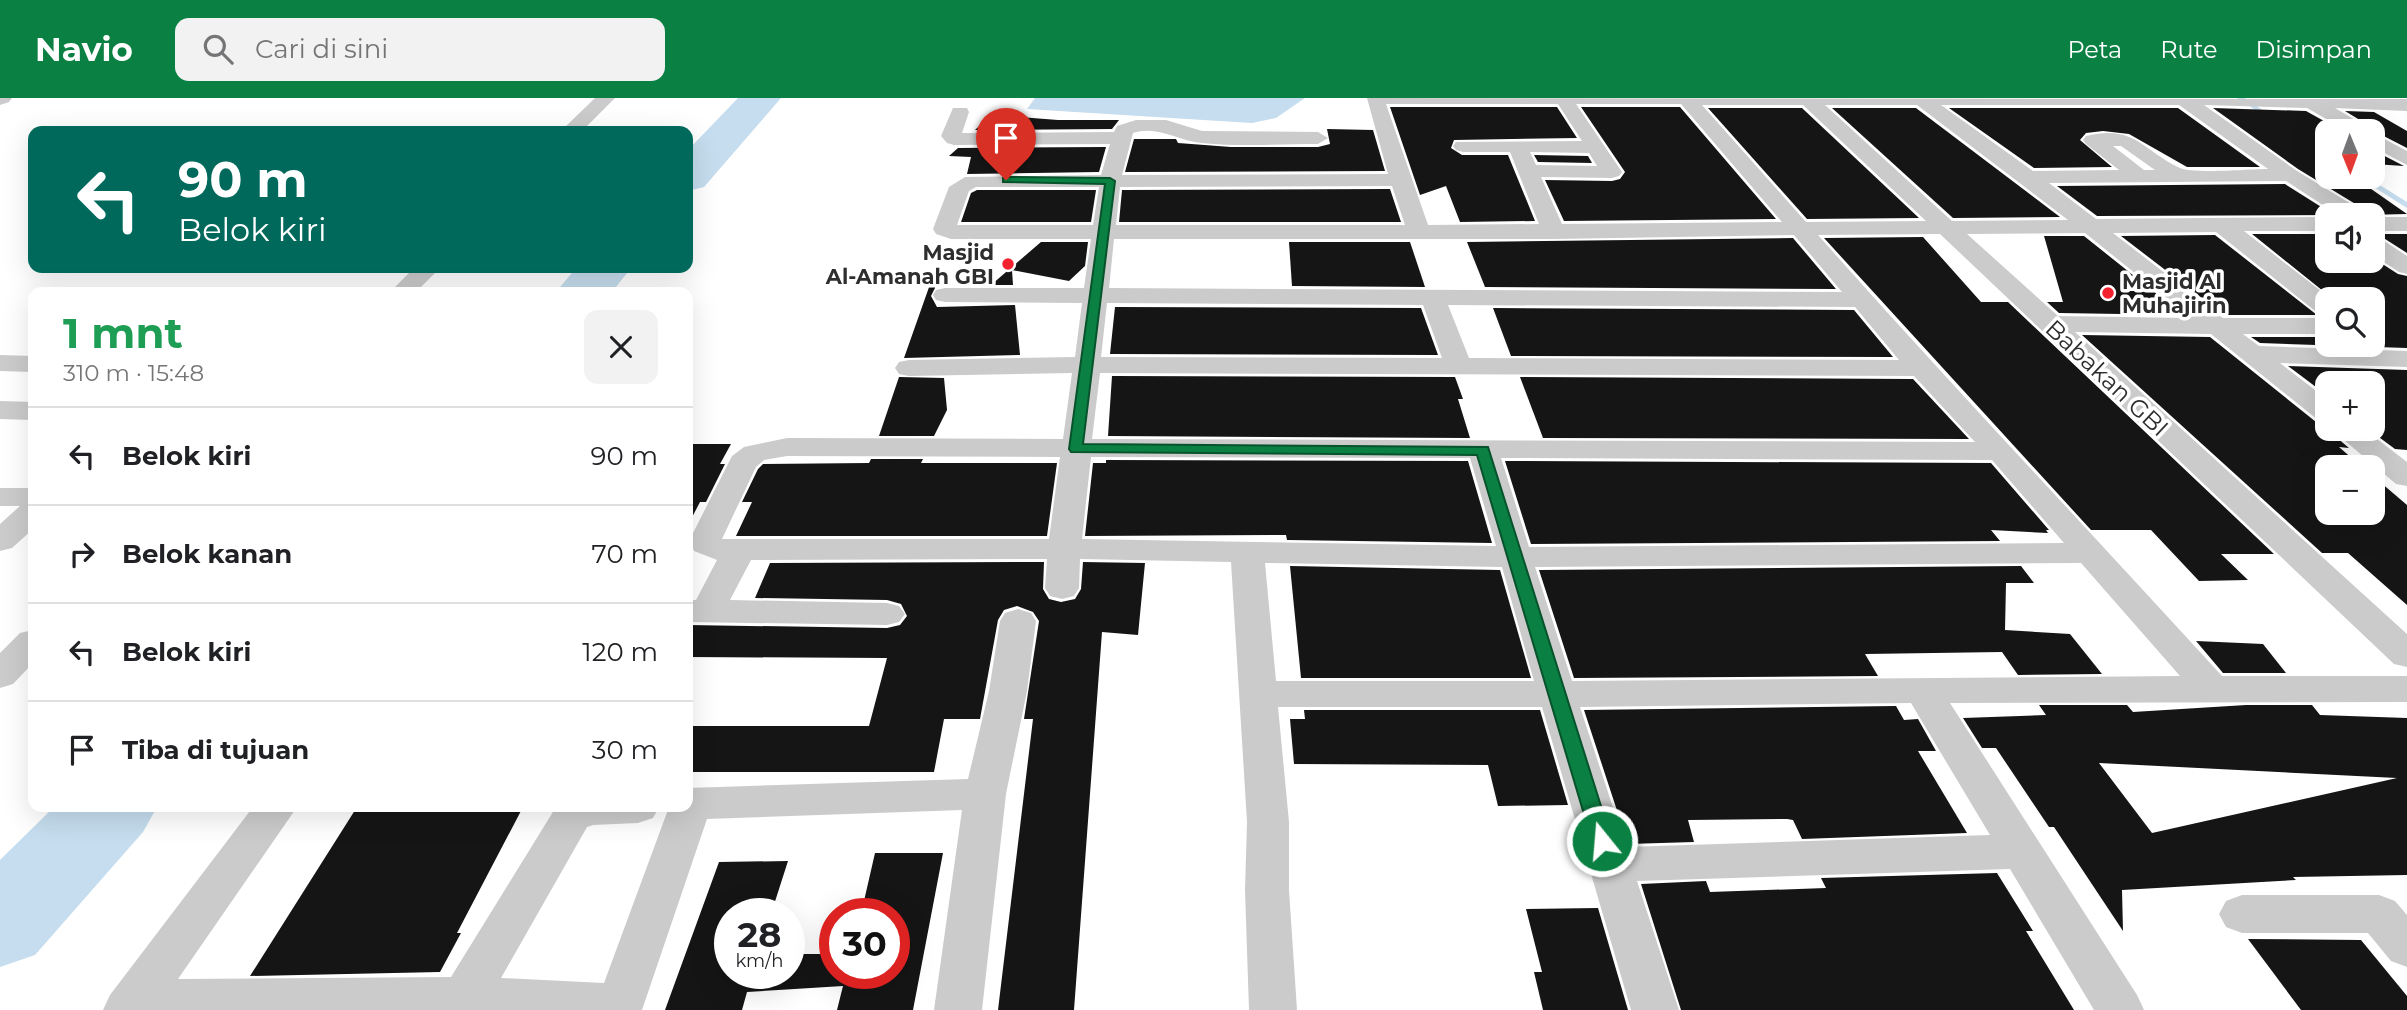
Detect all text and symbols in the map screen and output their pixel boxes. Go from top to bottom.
search box [175,18,665,81]
text: Navio [35,29,133,69]
icon: search [199,30,237,68]
text: Cari di sini [255,33,388,65]
text: Peta [2067,35,2122,64]
text: Rute [2160,35,2218,64]
text: Disimpan [2256,35,2372,64]
pin [976,108,1036,180]
icon: arrive [987,119,1025,157]
north arrow [2315,119,2385,189]
map controls [2315,119,2385,525]
text: 90 m [178,150,308,209]
icon: left [63,154,154,245]
button: sound [2315,203,2385,273]
text: Belok kiri [178,210,327,249]
place label: Masjid Al-Amanah GBI [825,240,994,289]
marker: Masjid Al-Amanah GBI [1000,256,1016,272]
place label: Masjid Al Muhajirin [2122,269,2227,318]
marker: Masjid Al Muhajirin [2100,285,2116,301]
button: search [2315,287,2385,357]
text: 1 mnt [63,307,183,359]
button: close [584,310,658,384]
street label: Babakan GBI [2040,314,2174,442]
text: 310 m · 15:48 [63,359,204,387]
button: + [2315,371,2385,441]
icon: left [63,437,101,475]
text: Belok kiri [122,440,251,472]
text: 90 m [591,440,658,472]
button: − [2315,455,2385,525]
icon: right [63,535,101,573]
text: Belok kanan [122,538,292,570]
text: 70 m [592,538,658,570]
icon: left [63,633,101,671]
text: Belok kiri [122,636,251,668]
text: 120 m [582,636,658,668]
icon: arrive [63,731,101,769]
text: Tiba di tujuan [122,734,309,766]
text: 30 m [592,734,658,766]
position arrow [1565,804,1639,878]
speed limit sign: 30 [819,898,910,989]
text: 28 [738,913,781,956]
text: km/h [735,950,784,972]

